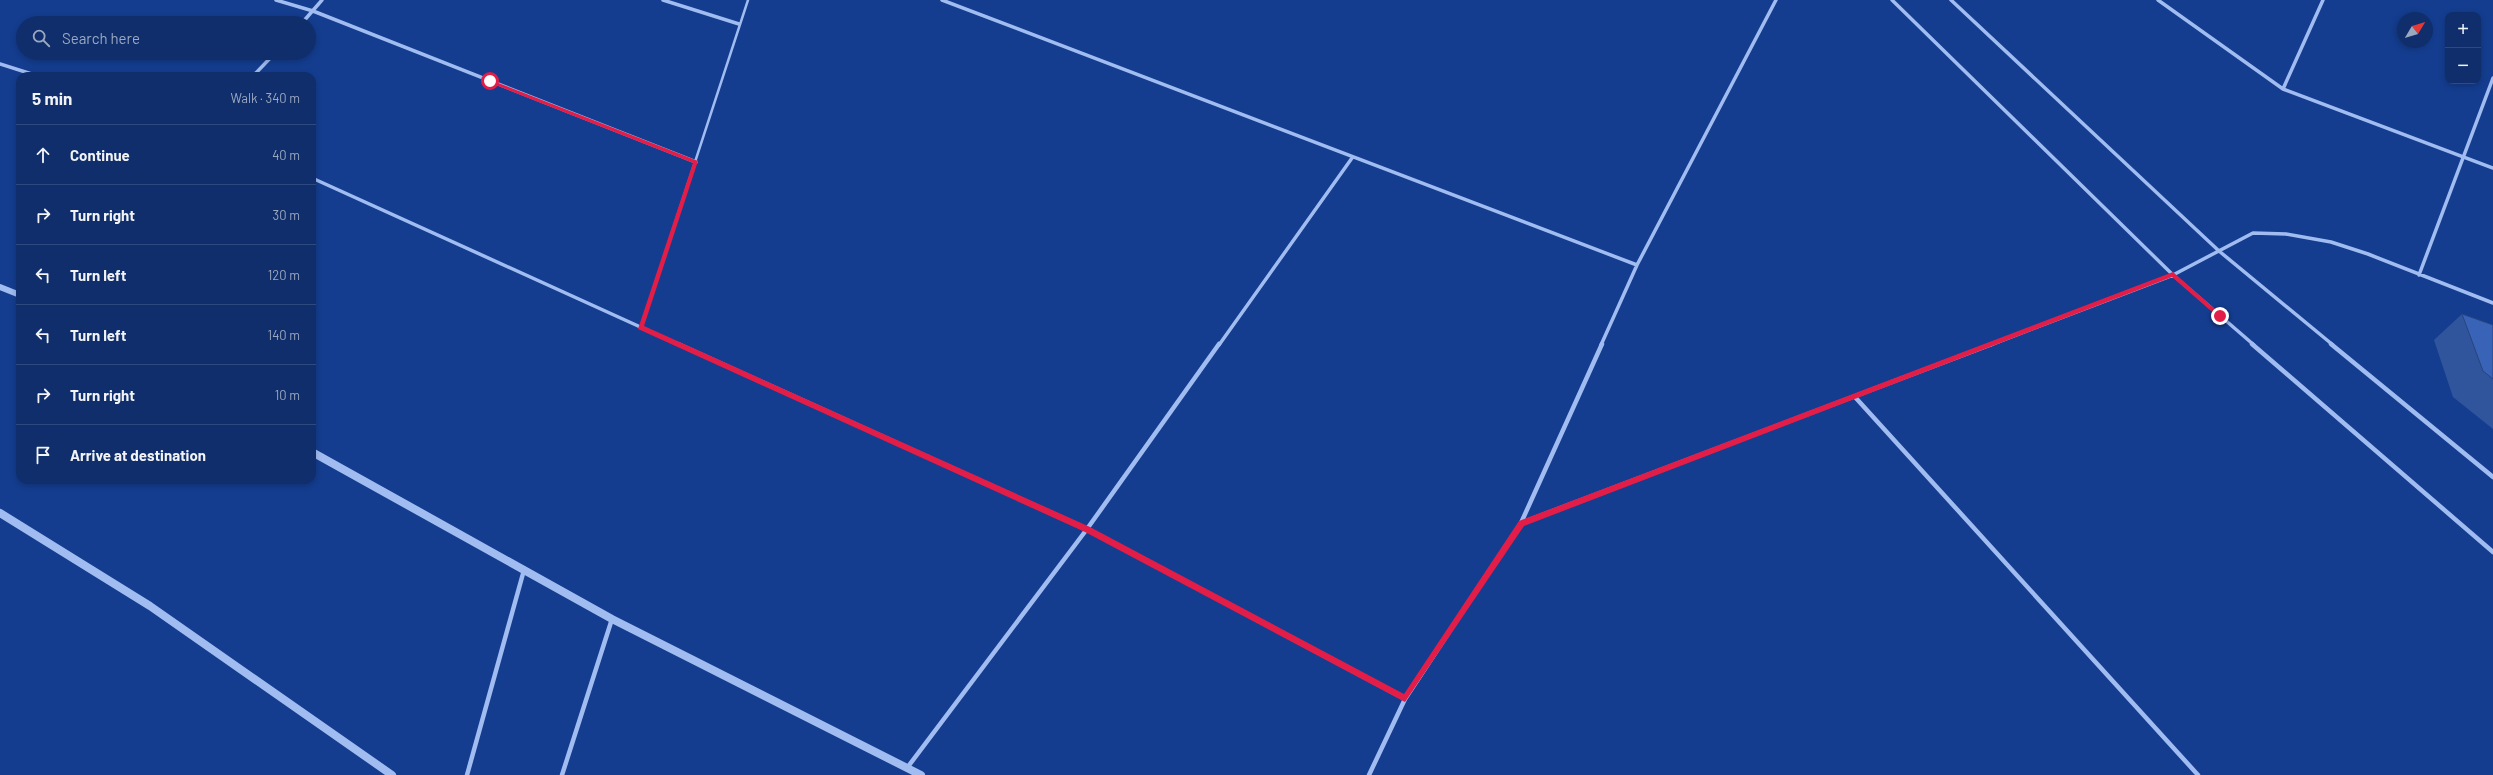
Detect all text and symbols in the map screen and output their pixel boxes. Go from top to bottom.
north arrow [2397,12,2433,48]
map controls [2445,12,2481,84]
button: + [2445,12,2481,48]
search box [16,16,316,60]
icon: search [30,27,52,49]
text: Search here [62,29,140,47]
button: − [2445,48,2481,84]
route start [481,72,499,90]
text: 5 min [32,88,72,108]
text: Walk · 340 m [231,90,300,106]
icon: ahead [32,144,54,166]
text: Continue [70,146,130,164]
text: 40 m [272,147,300,163]
icon: right [32,204,54,226]
text: Turn right [70,206,135,224]
text: 30 m [273,207,300,223]
icon: left [32,264,54,286]
text: Turn left [70,266,126,284]
text: 120 m [268,267,300,283]
route end [2211,307,2229,325]
icon: left [32,324,54,346]
text: Turn left [70,326,126,344]
text: 140 m [268,327,300,343]
icon: right [32,384,54,406]
text: Turn right [70,386,135,404]
text: 10 m [275,387,300,403]
icon: arrive [32,444,54,466]
text: Arrive at destination [70,446,206,464]

